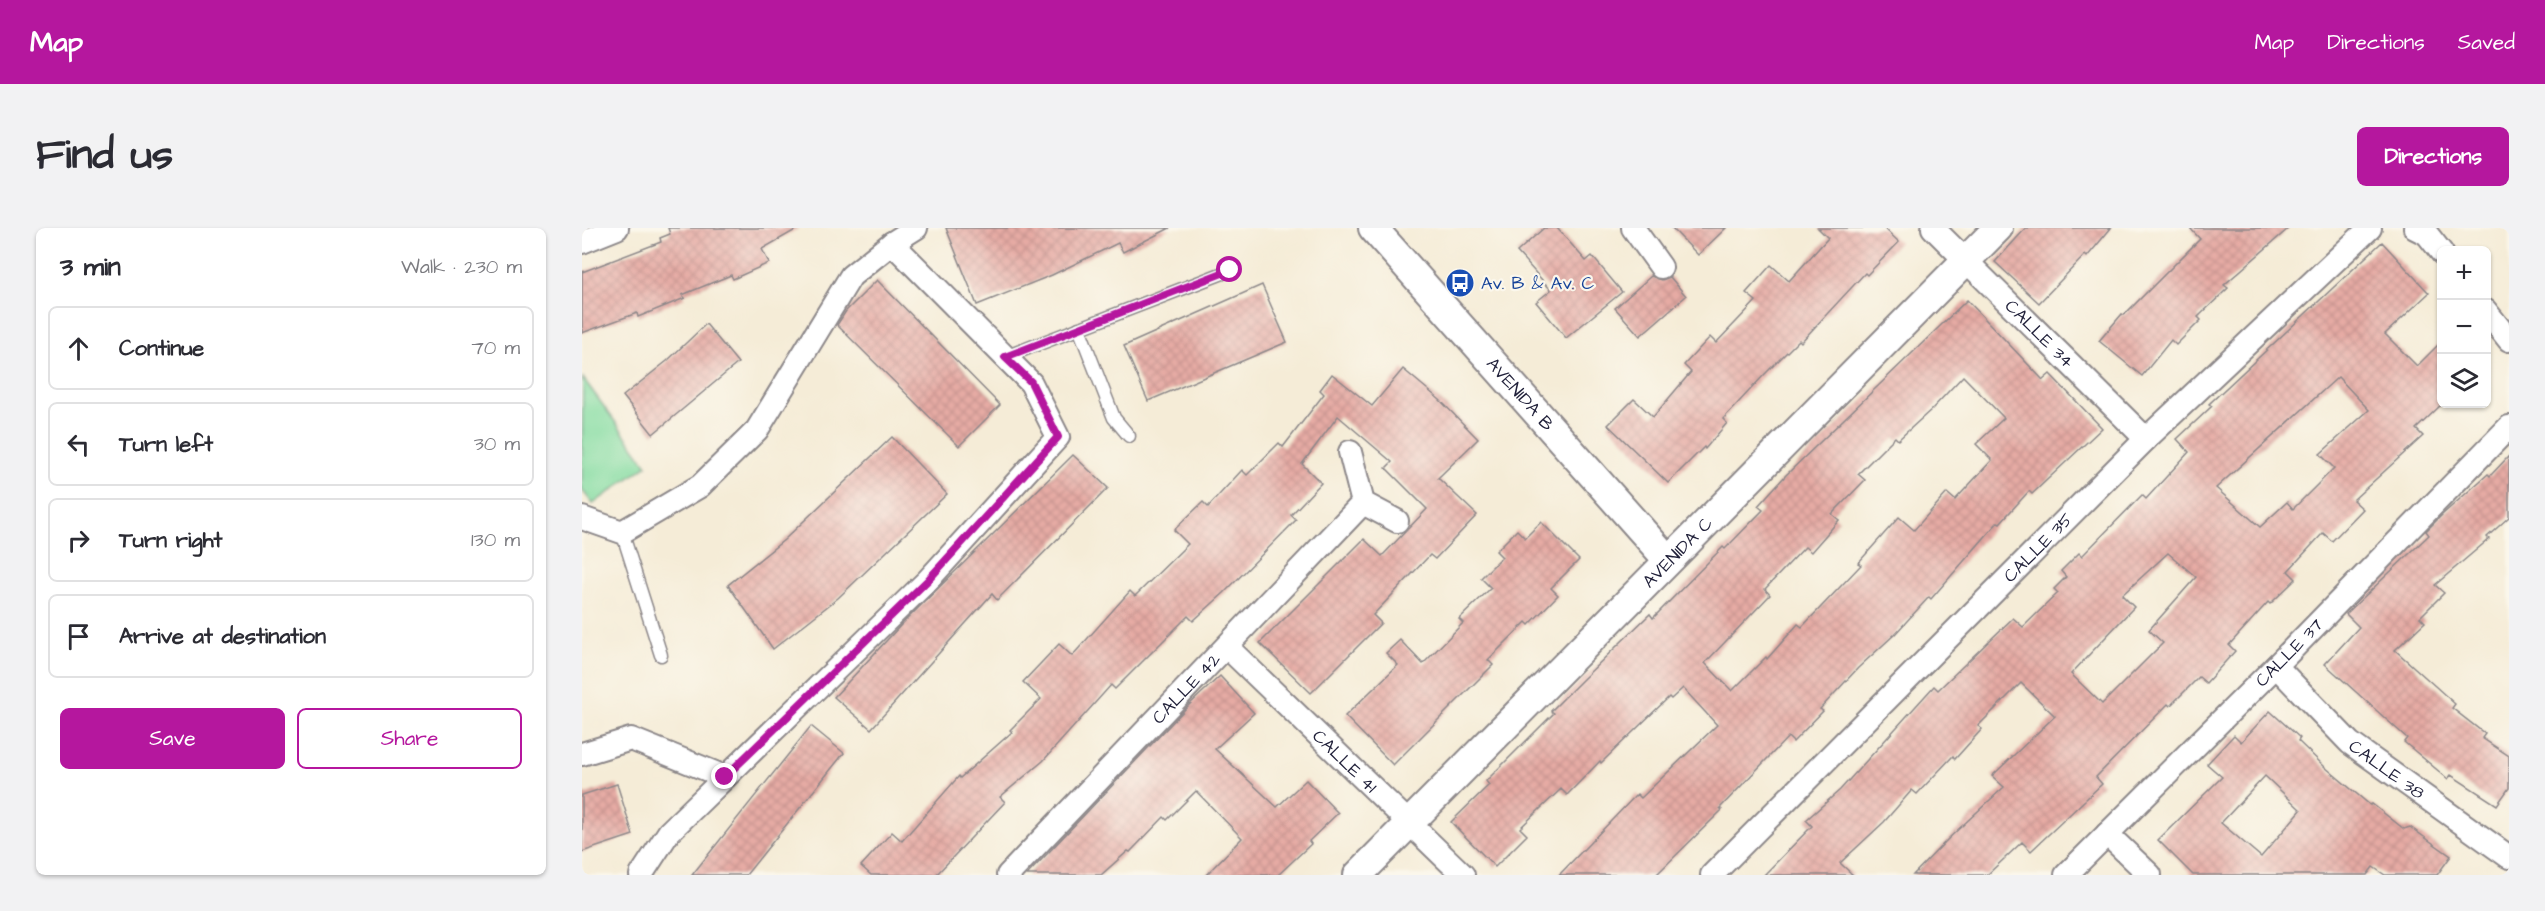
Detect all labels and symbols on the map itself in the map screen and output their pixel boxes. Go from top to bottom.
route start [1216,256,1242,282]
bus stop icon: Av. B & Av. C [1444,267,1476,299]
place label: Av. B & Av. C [1481,271,1594,296]
street label: CALLE 34 [1999,294,2080,374]
street label: AVENIDA B [1481,352,1560,436]
street label: CALLE 35 [1998,507,2078,588]
street label: AVENIDA C [1637,511,1718,593]
street label: CALLE 37 [2249,613,2329,692]
street label: CALLE 42 [1146,647,1227,729]
street label: CALLE 41 [1307,724,1383,798]
street label: CALLE 38 [2344,734,2430,805]
route end [711,763,737,789]

